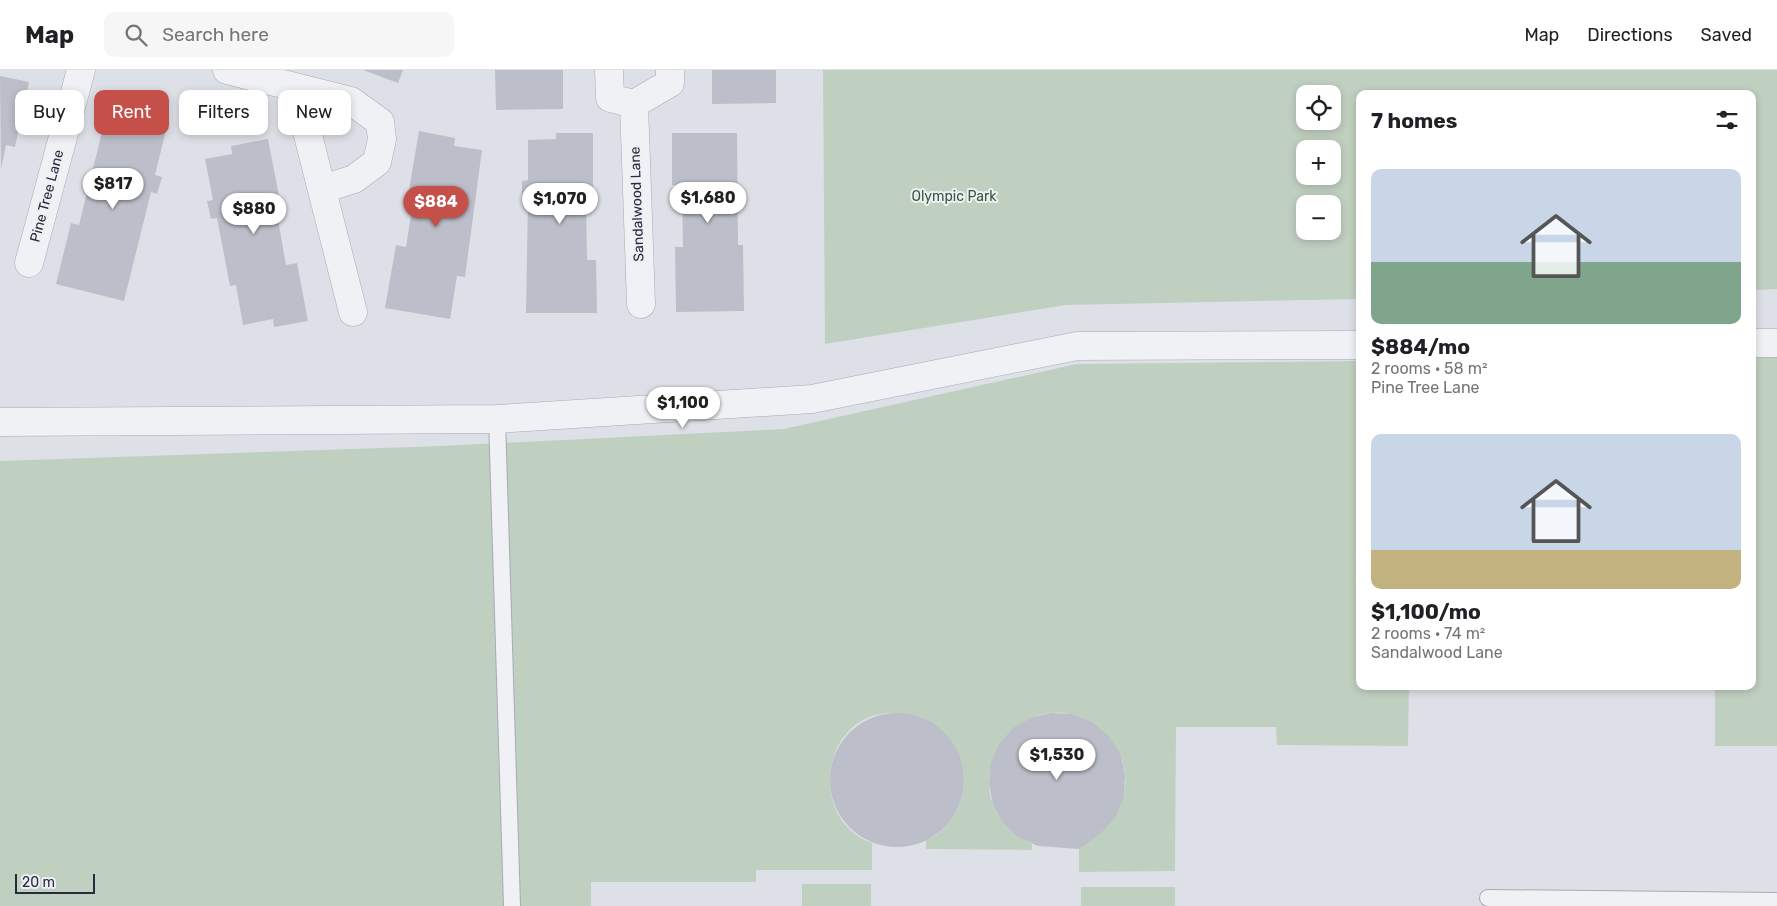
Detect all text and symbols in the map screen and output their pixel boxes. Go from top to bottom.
search box [104,12,454,57]
text: Map [25,21,74,49]
icon: search [122,21,150,49]
text: Search here [162,23,269,46]
text: Map [1524,24,1559,46]
text: Directions [1587,24,1673,46]
text: Saved [1701,24,1752,46]
map controls [1296,85,1341,240]
button: locate [1296,85,1341,130]
chip: Buy [15,90,84,135]
chip: Rent [94,90,169,135]
chip: Filters [179,90,268,135]
chip: New [278,90,351,135]
icon: filters [1713,106,1741,134]
text: 7 homes [1371,108,1457,133]
button: + [1296,140,1341,185]
street label: Sandalwood Lane [626,146,648,262]
street label: Pine Tree Lane [26,148,68,244]
pin: $817 [83,168,143,210]
text: $817 [94,174,132,193]
pin: $1,070 [519,182,601,225]
pin: $1,680 [667,182,749,224]
pin: $884 [406,186,466,228]
text: $1,680 [680,188,736,207]
park label: Olympic Park [911,188,997,205]
text: $1,070 [533,189,587,208]
pin: $880 [224,192,284,235]
text: $884 [414,192,458,211]
button: − [1296,195,1341,240]
text: $880 [232,199,276,218]
icon: home [1511,201,1601,291]
text: $884/mo [1371,334,1470,359]
text: 2 rooms · 58 m² [1371,359,1487,378]
text: Pine Tree Lane [1371,378,1480,397]
pin: $1,100 [642,386,724,429]
text: $1,100 [657,393,709,412]
icon: home [1511,466,1601,556]
text: $1,100/mo [1371,599,1481,624]
text: 2 rooms · 74 m² [1371,624,1485,643]
text: Sandalwood Lane [1371,643,1503,662]
pin: $1,530 [1016,738,1098,781]
text: $1,530 [1030,745,1084,764]
scale bar [15,871,95,894]
text: 20 m [22,874,55,891]

